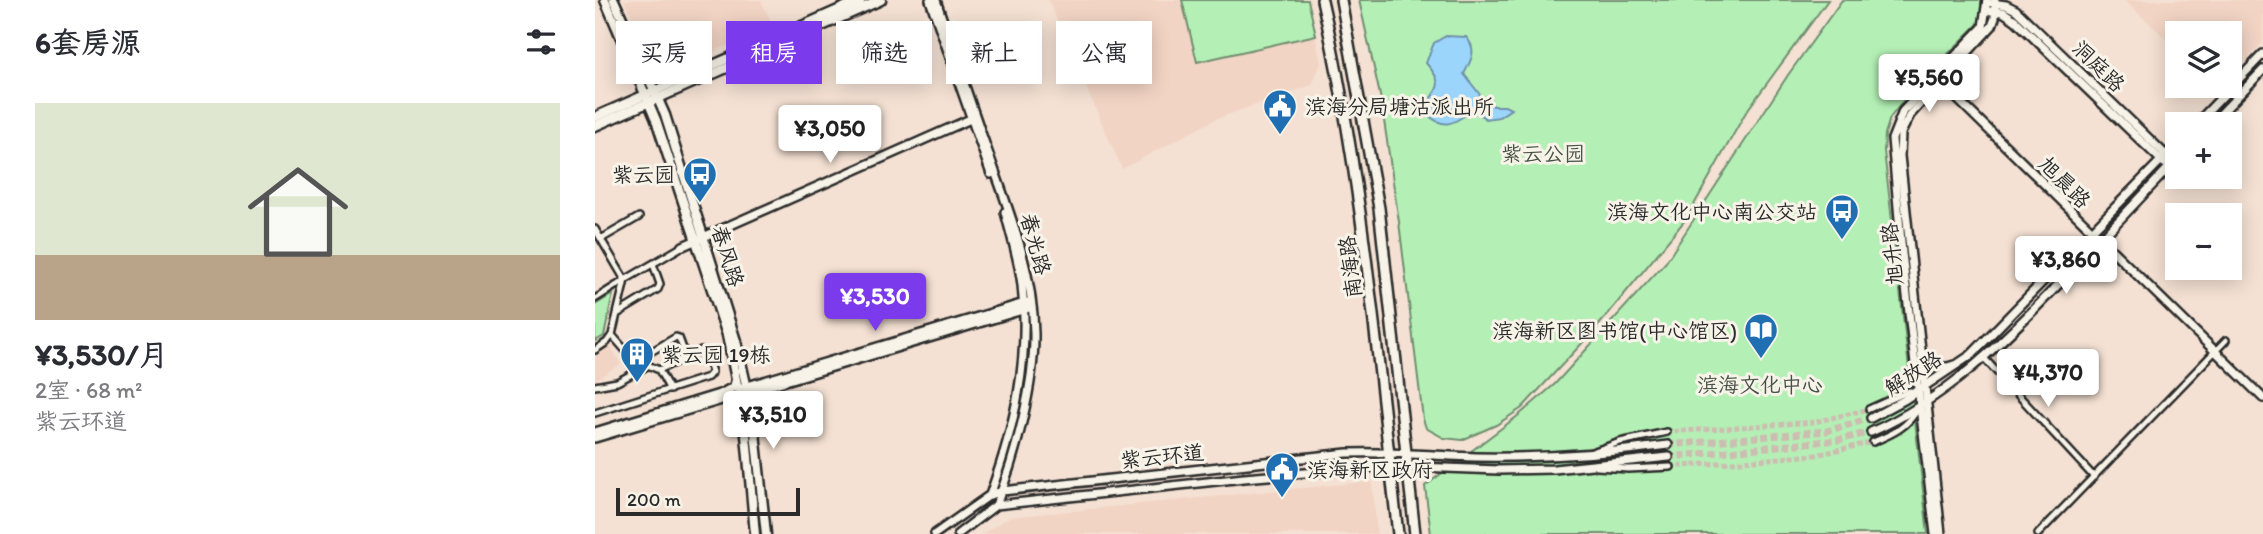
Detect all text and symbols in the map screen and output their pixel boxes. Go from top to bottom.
chip: 买房 [616,21,712,84]
chip: 租房 [726,21,822,84]
chip: 筛选 [836,21,932,84]
chip: 新上 [946,21,1042,84]
chip: 公寓 [1056,21,1152,84]
map controls [2165,21,2242,280]
button: layers [2165,21,2242,98]
icon: filters [522,23,560,61]
text: 6套房源 [35,24,141,61]
street label: 洞庭路 [2068,35,2130,97]
pin: ¥5,560 [1872,54,1986,114]
text: ¥5,560 [1895,63,1963,91]
public building icon: 滨海分局塘沽派出所 [1261,87,1299,136]
place label: 滨海分局塘沽派出所 [1305,94,1494,119]
pin: ¥3,050 [773,106,887,165]
button: + [2165,112,2242,189]
text: ¥3,050 [794,114,866,142]
park label: 紫云公园 [1501,141,1585,166]
icon: home [235,149,361,275]
street label: 旭晨路 [2034,151,2096,213]
bus stop icon: 紫云园 [681,155,719,204]
place label: 紫云园 [612,162,675,187]
bus stop icon: 滨海文化中心南公交站 [1823,192,1861,241]
place label: 滨海文化中心南公交站 [1607,199,1817,224]
button: − [2165,203,2242,280]
street label: 春光路 [1016,210,1056,278]
street label: 旭升路 [1876,221,1908,287]
street label: 春风路 [707,222,749,290]
street label: 南海路 [1334,234,1366,300]
pin: ¥3,860 [2009,236,2123,296]
text: ¥3,860 [2031,245,2101,273]
pin: ¥3,530 [818,274,932,333]
text: ¥3,530 [840,282,910,310]
library icon: 滨海新区图书馆(中心馆区) [1742,311,1780,360]
place label: 滨海新区图书馆(中心馆区) [1492,318,1737,343]
building icon: 紫云园 19栋 [618,335,656,384]
text: ¥3,530/月 [35,336,168,373]
place label: 紫云园 19栋 [661,342,770,367]
street label: 解放路 [1880,345,1946,401]
pin: ¥4,370 [1991,350,2105,409]
text: ¥4,370 [2013,358,2083,386]
park label: 滨海文化中心 [1697,372,1823,397]
text: 2室 · 68 m² [35,376,142,404]
pin: ¥3,510 [716,392,830,451]
text: ¥3,510 [739,400,807,428]
text: 紫云环道 [35,407,127,435]
street label: 紫云环道 [1119,439,1205,473]
public building icon: 滨海新区政府 [1263,450,1301,499]
place label: 滨海新区政府 [1307,457,1433,482]
scale bar [616,485,800,517]
text: 200 m [627,488,681,511]

